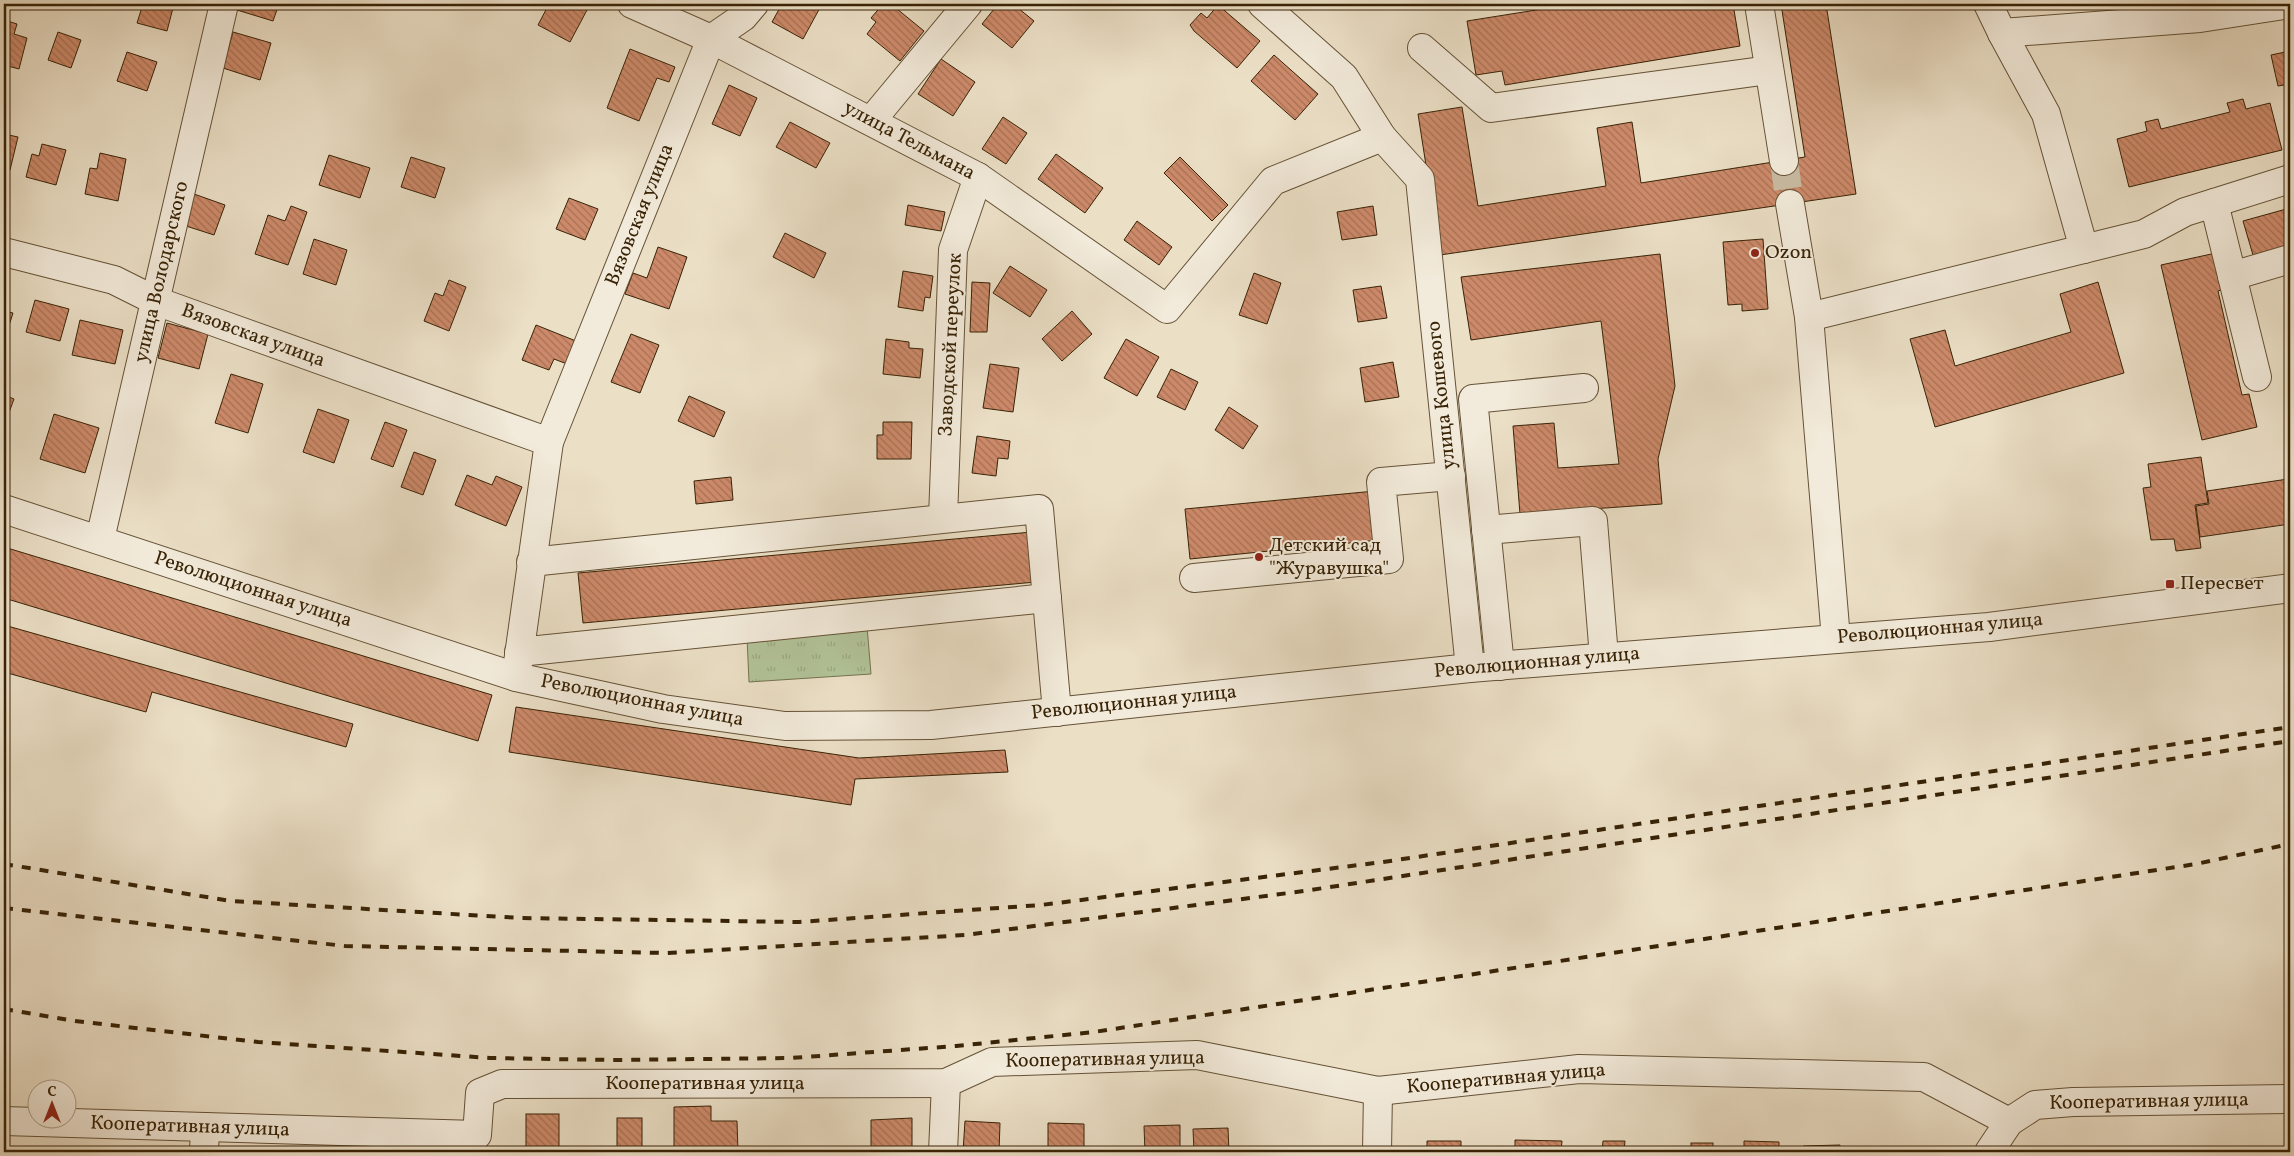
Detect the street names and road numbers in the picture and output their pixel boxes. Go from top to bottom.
street label: улица Тельмана [838,94,980,188]
street label: Вязовская улица [599,140,681,290]
street label: улица Володарского [127,178,197,366]
street label: Заводской переулок [932,252,970,438]
street label: Вязовская улица [177,297,329,375]
street label: улица Кошевого [1420,319,1464,471]
street label: Революционная улица [150,545,356,635]
street label: Революционная улица [1836,606,2044,652]
street label: Революционная улица [1433,640,1641,686]
street label: Революционная улица [538,668,746,734]
street label: Революционная улица [1030,678,1238,728]
street label: Кооперативная улица [1005,1044,1205,1076]
street label: Кооперативная улица [1405,1056,1607,1102]
street label: Кооперативная улица [605,1070,805,1098]
street label: Кооперативная улица [2049,1086,2249,1118]
street label: Кооперативная улица [90,1110,290,1144]

